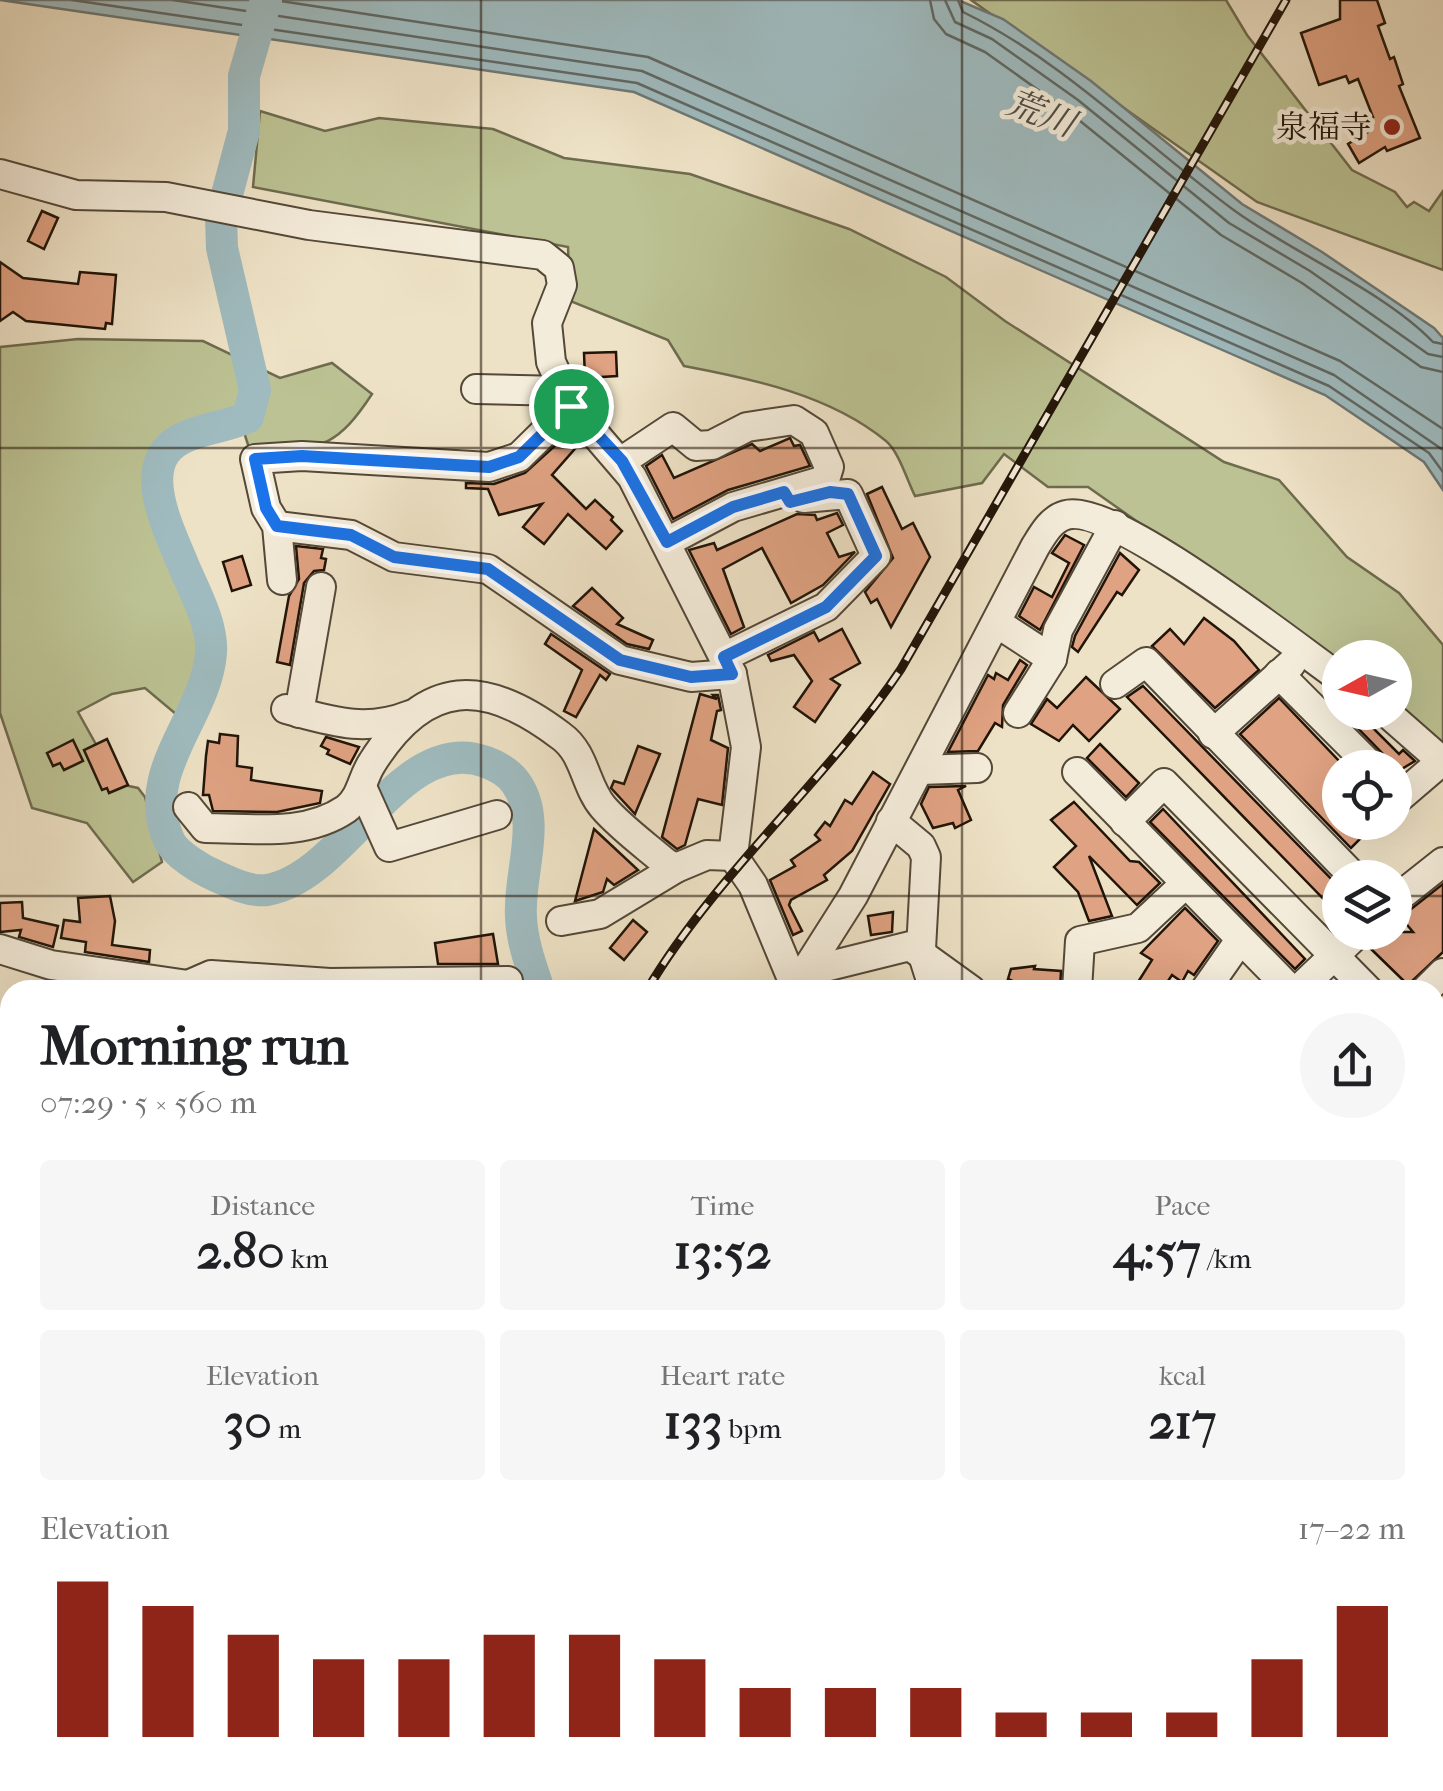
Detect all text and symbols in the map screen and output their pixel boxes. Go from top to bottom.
water label: 荒川 [1001,82,1085,147]
place label: 泉福寺 [1276,109,1372,146]
marker: 泉福寺 [1381,116,1403,138]
pin [529,364,614,449]
icon: arrive [544,379,599,434]
north arrow [1322,640,1412,730]
map controls [1322,640,1412,950]
button: locate [1322,750,1412,840]
button: layers [1322,860,1412,950]
button: share [1300,1013,1405,1118]
text: Morning run [40,1014,348,1078]
text: 07:29 · 5 × 560 m [40,1084,256,1121]
text: Distance [210,1189,315,1222]
text: Time [691,1189,754,1222]
text: Pace [1155,1189,1210,1222]
text: 2.80 [197,1222,285,1281]
text: 13:52 [674,1222,771,1281]
text: 4:57 [1114,1222,1201,1281]
text: km [285,1242,328,1275]
text: /km [1201,1242,1251,1275]
text: Elevation [206,1359,319,1392]
text: Heart rate [660,1359,785,1392]
text: kcal [1159,1359,1206,1392]
text: 30 [224,1392,272,1451]
text: 133 [664,1392,722,1451]
text: 217 [1149,1392,1216,1451]
text: m [272,1412,301,1445]
text: bpm [722,1412,781,1445]
text: Elevation [40,1510,169,1547]
text: 17–22 m [1298,1510,1405,1547]

